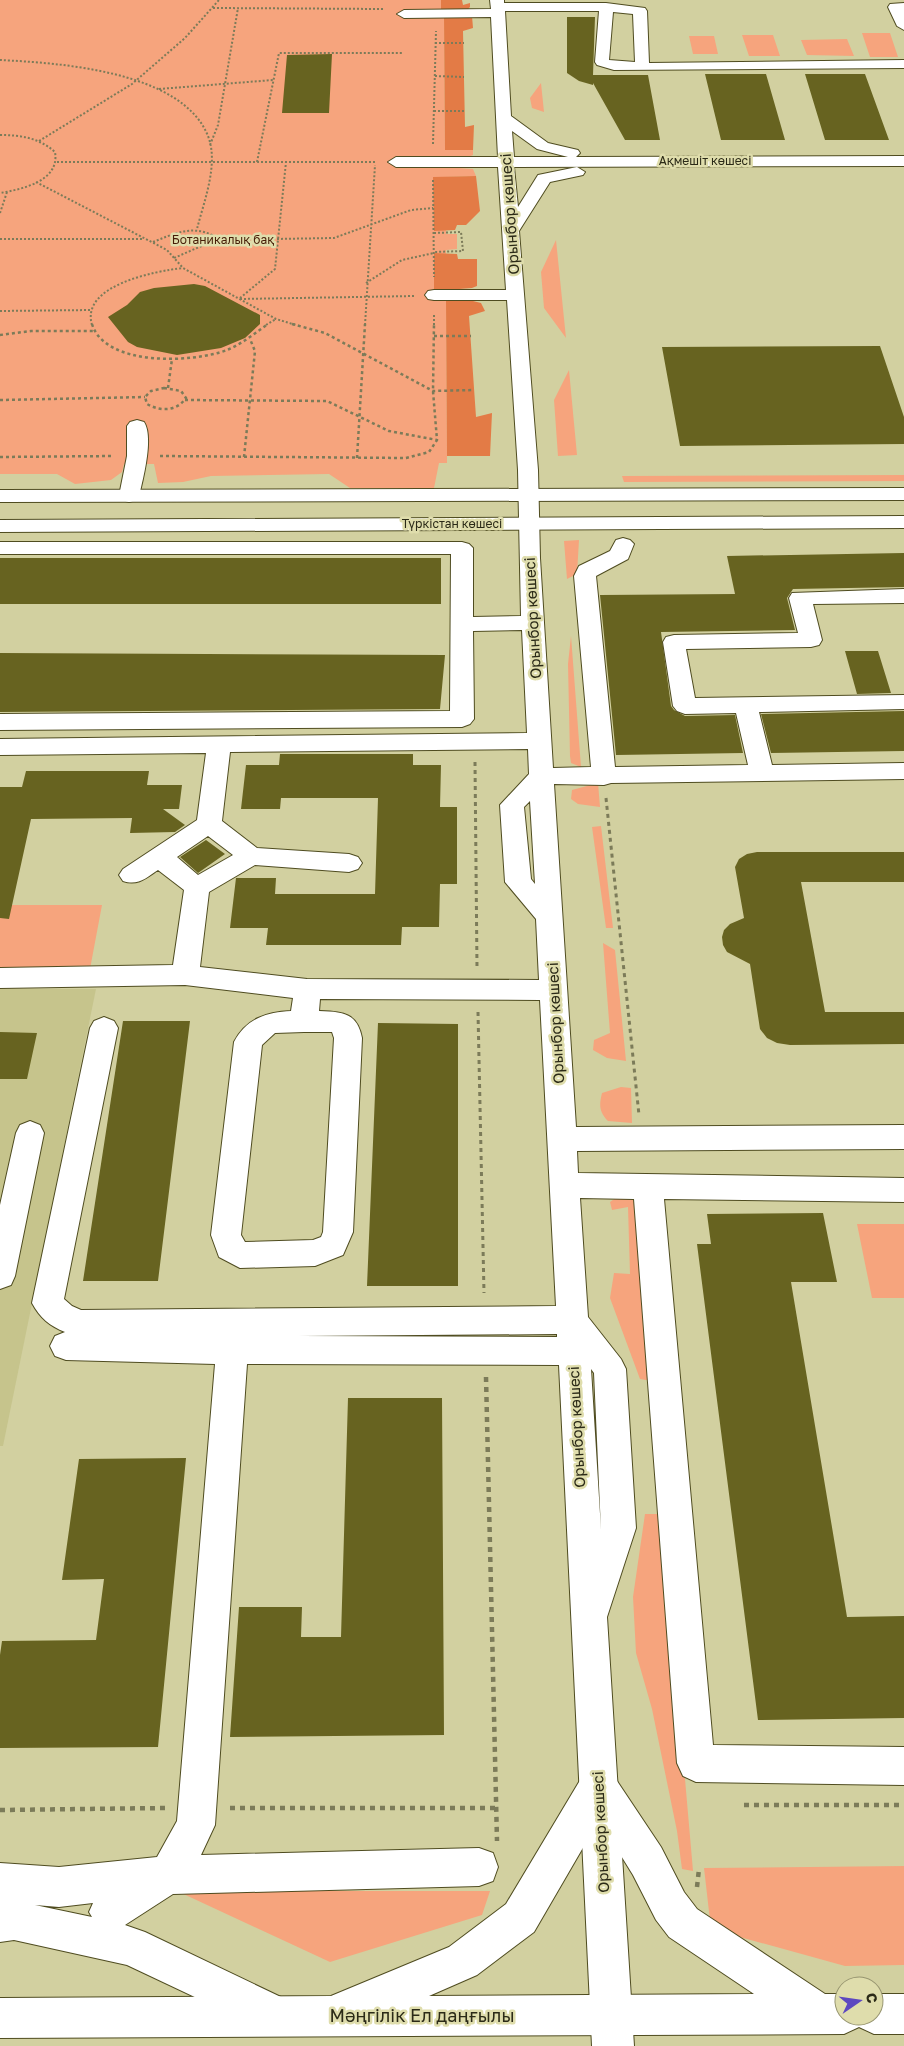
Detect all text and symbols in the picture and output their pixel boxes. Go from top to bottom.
street label: Орынбор көшесі [496,153,522,275]
street label: Ақмешіт көшесі [659,153,751,168]
park label: Ботаникалық бақ [172,232,274,247]
street label: Түркістан көшесі [402,516,502,531]
street label: Орынбор көшесі [520,557,544,679]
street label: Орынбор көшесі [543,962,567,1084]
street label: Орынбор көшесі [564,1366,588,1488]
street label: Орынбор көшесі [588,1771,612,1893]
north arrow [834,1976,884,2026]
text: С [863,1991,882,2005]
street label: Мәңгілік Ел даңғылы [329,2004,515,2026]

